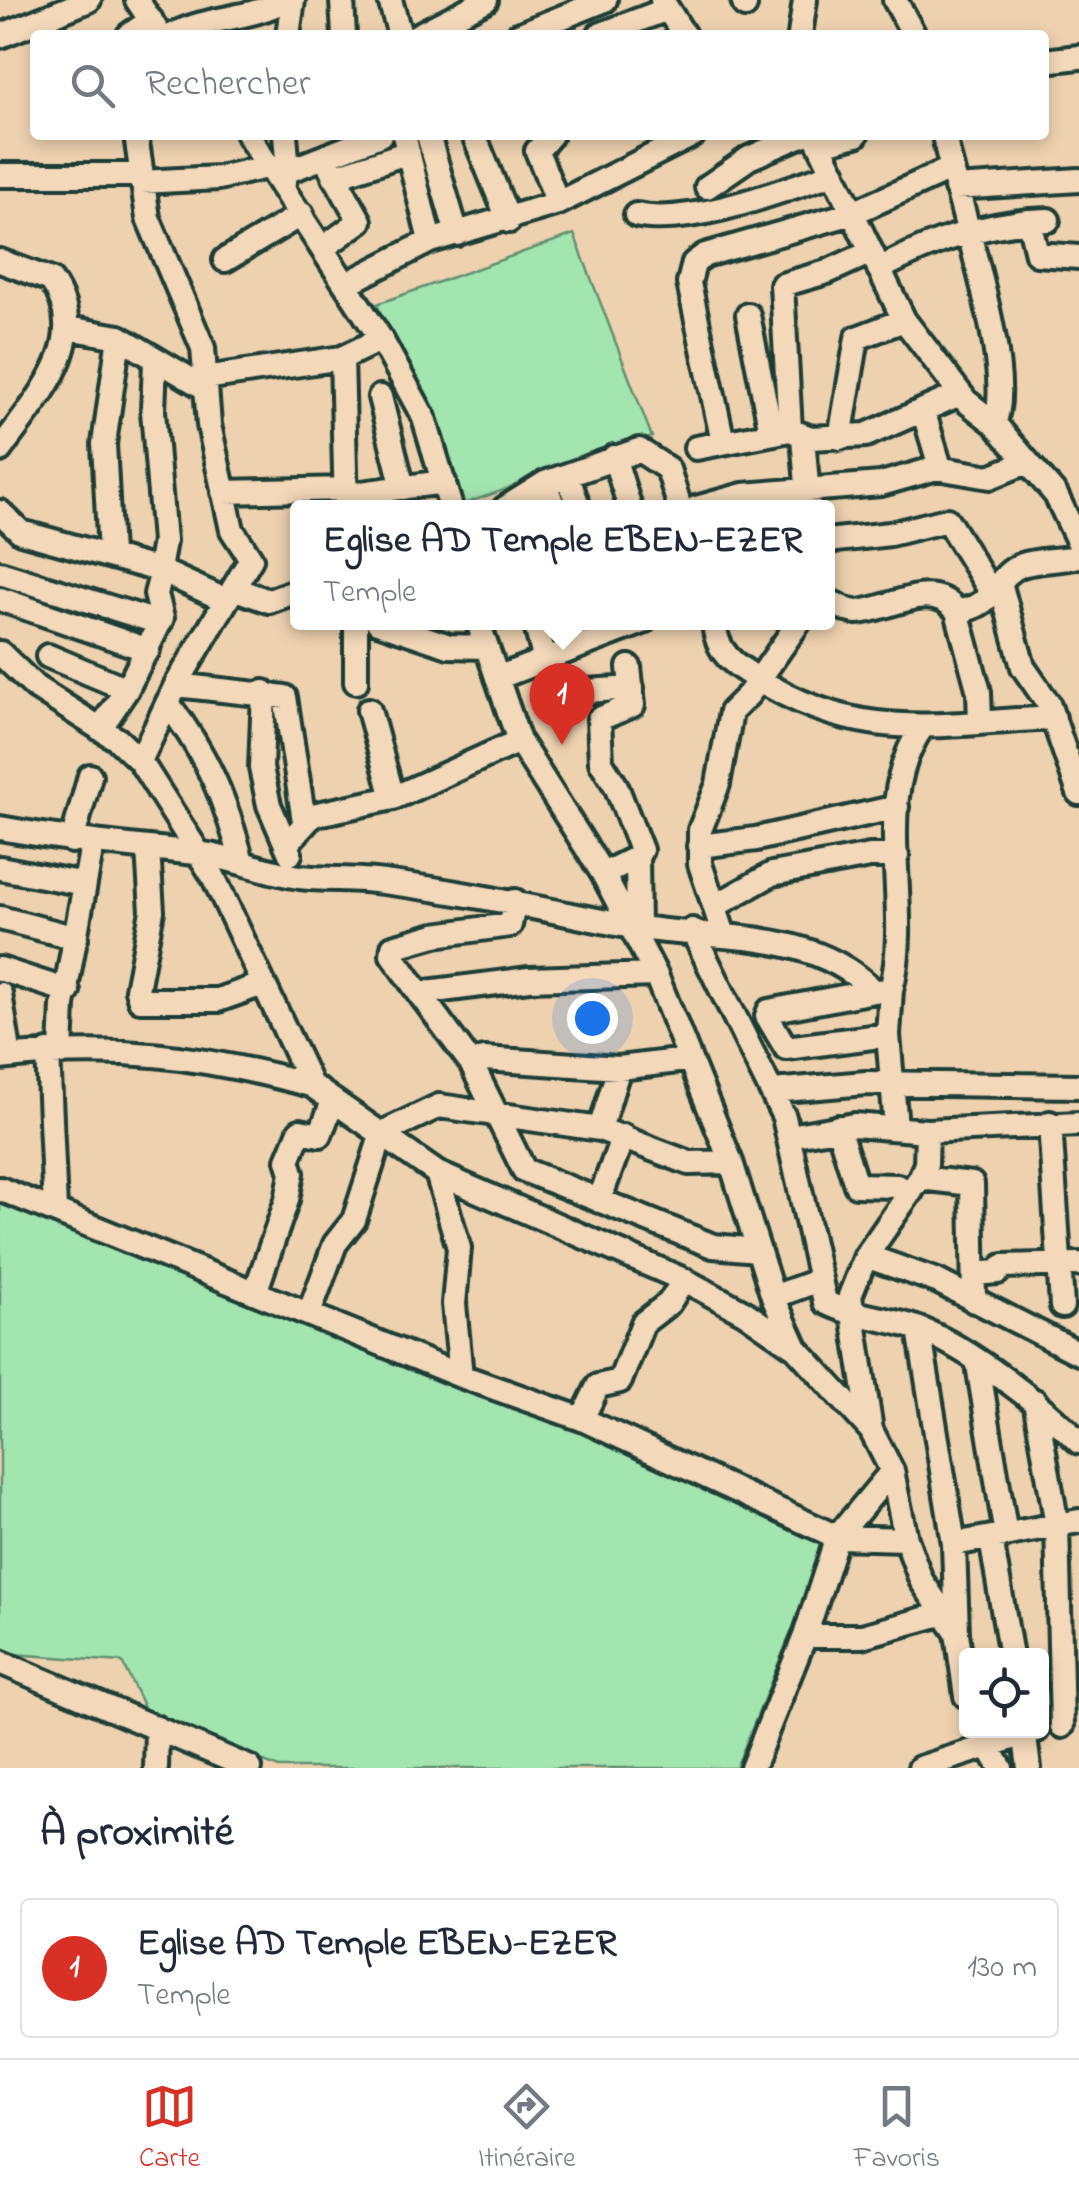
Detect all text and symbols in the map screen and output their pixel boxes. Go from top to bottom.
search box [30,30,1049,140]
text: Rechercher [145,57,311,113]
icon: search [65,58,120,113]
popup [290,500,835,630]
text: Eglise AD Temple EBEN-EZER [323,514,802,570]
text: Temple [323,570,416,617]
pin: 1 [530,662,594,745]
your location [567,993,618,1044]
map controls [959,1648,1049,1738]
button: locate [959,1648,1049,1738]
text: À proximité [40,1803,234,1864]
text: Eglise AD Temple EBEN-EZER [137,1917,616,1973]
text: 1 [69,1945,80,1992]
text: 130 m [967,1945,1037,1992]
text: Temple [137,1973,231,2020]
tab: Carte [139,2079,200,2180]
tab: Itinéraire [478,2079,575,2180]
tab: Favoris [853,2079,940,2180]

